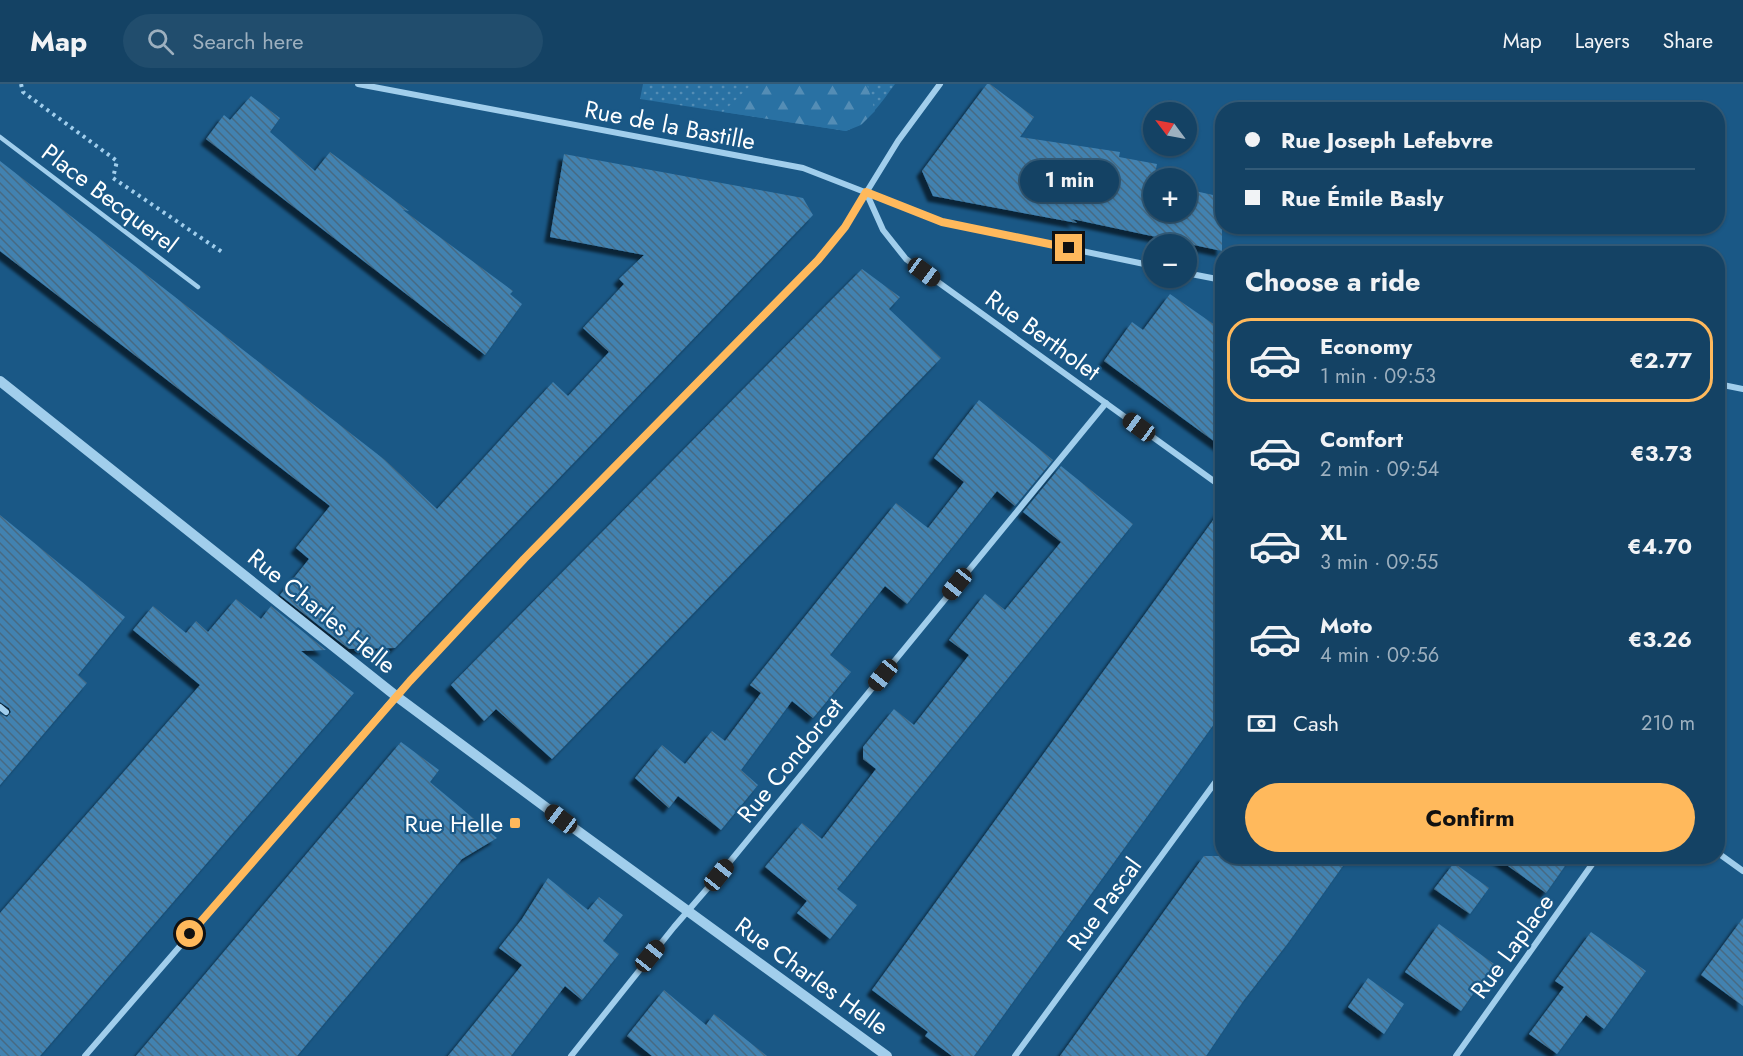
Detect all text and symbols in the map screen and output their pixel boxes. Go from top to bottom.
search box [123,14,543,68]
text: Map [30,21,87,62]
icon: search [144,25,177,58]
text: Search here [192,25,304,57]
text: Map [1503,26,1542,56]
text: Layers [1575,26,1630,56]
text: Share [1663,26,1713,56]
street label: Rue de la Bastille [582,91,758,159]
north arrow [1143,102,1197,156]
map controls [1143,102,1197,288]
text: Rue Joseph Lefebvre [1281,124,1493,156]
street label: Place Becquerel [34,135,186,261]
callout: 1 min [1020,161,1118,203]
text: 1 min [1045,166,1094,195]
button: + [1143,168,1197,222]
text: Rue Émile Basly [1281,182,1444,214]
route end [1055,234,1082,261]
button: − [1143,234,1197,288]
car [904,254,944,290]
text: Choose a ride [1245,262,1420,301]
street label: Rue Bertholet [978,281,1108,389]
text: Economy [1320,330,1412,362]
icon: car [1248,333,1302,387]
text: €2.77 [1630,344,1692,376]
text: 1 min · 09:53 [1320,362,1436,391]
car [1119,409,1159,445]
text: Comfort [1320,423,1403,455]
icon: car [1248,426,1302,480]
text: €3.73 [1630,437,1692,469]
text: 2 min · 09:54 [1320,455,1439,484]
text: XL [1320,516,1347,548]
icon: car [1248,519,1302,573]
text: €4.70 [1627,530,1692,562]
street label: Rue Charles Helle [240,540,404,682]
text: 3 min · 09:55 [1320,548,1438,577]
car [939,564,975,604]
text: Moto [1320,609,1373,641]
icon: car [1248,612,1302,666]
text: €3.26 [1628,623,1692,655]
text: 4 min · 09:56 [1320,641,1439,670]
car [865,655,901,695]
street label: Rue Condorcet [729,690,852,830]
icon: cash [1245,707,1278,740]
text: Cash [1293,707,1339,739]
text: 210 m [1641,709,1695,738]
button: Confirm [1245,783,1695,852]
car [541,801,581,837]
place label: Rue Helle [404,806,503,841]
marker: Rue Helle [508,816,522,830]
street label: Rue Pascal [1058,850,1150,958]
car [701,855,737,895]
street label: Rue Laplace [1462,886,1562,1006]
street label: Rue Charles Helle [728,908,896,1044]
route start [176,920,203,947]
car [632,936,668,976]

